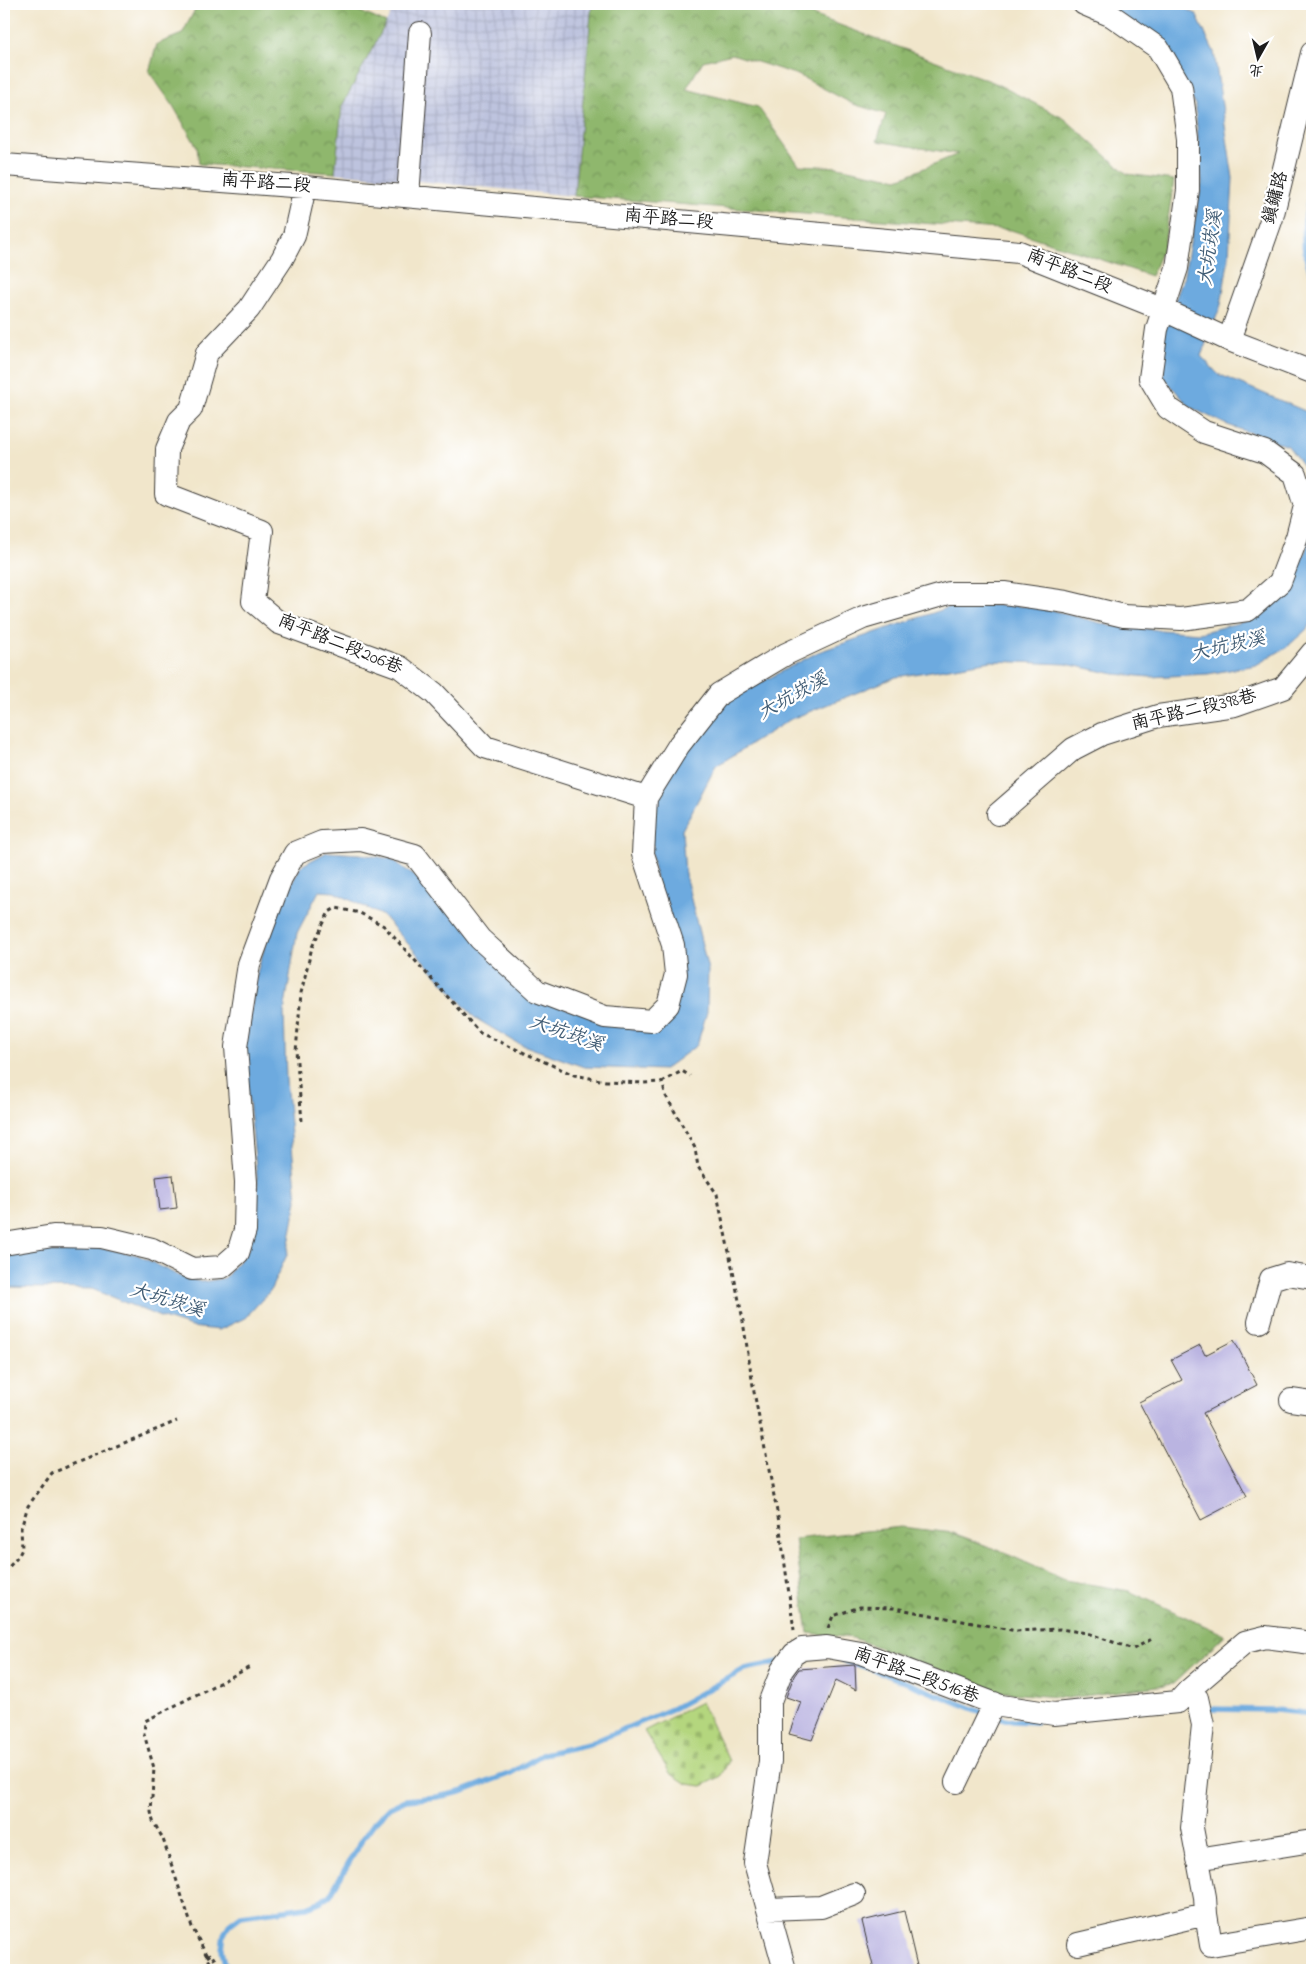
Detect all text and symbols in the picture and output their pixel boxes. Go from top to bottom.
north arrow [1234,32,1284,82]
text: 北 [1248,58,1265,81]
street label: 南平路二段 [220,168,312,200]
street label: 鎮鏞路 [1256,169,1296,227]
street label: 南平路二段 [623,203,715,237]
water label: 大坑崁溪 [1192,208,1230,288]
street label: 南平路二段 [1022,243,1116,301]
street label: 南平路二段206巷 [274,608,406,682]
water label: 大坑崁溪 [1188,625,1269,669]
water label: 大坑崁溪 [753,666,834,727]
street label: 南平路二段398巷 [1129,684,1259,738]
water label: 大坑崁溪 [526,1009,607,1059]
water label: 大坑崁溪 [127,1277,208,1325]
street label: 南平路二段516巷 [850,1641,982,1711]

